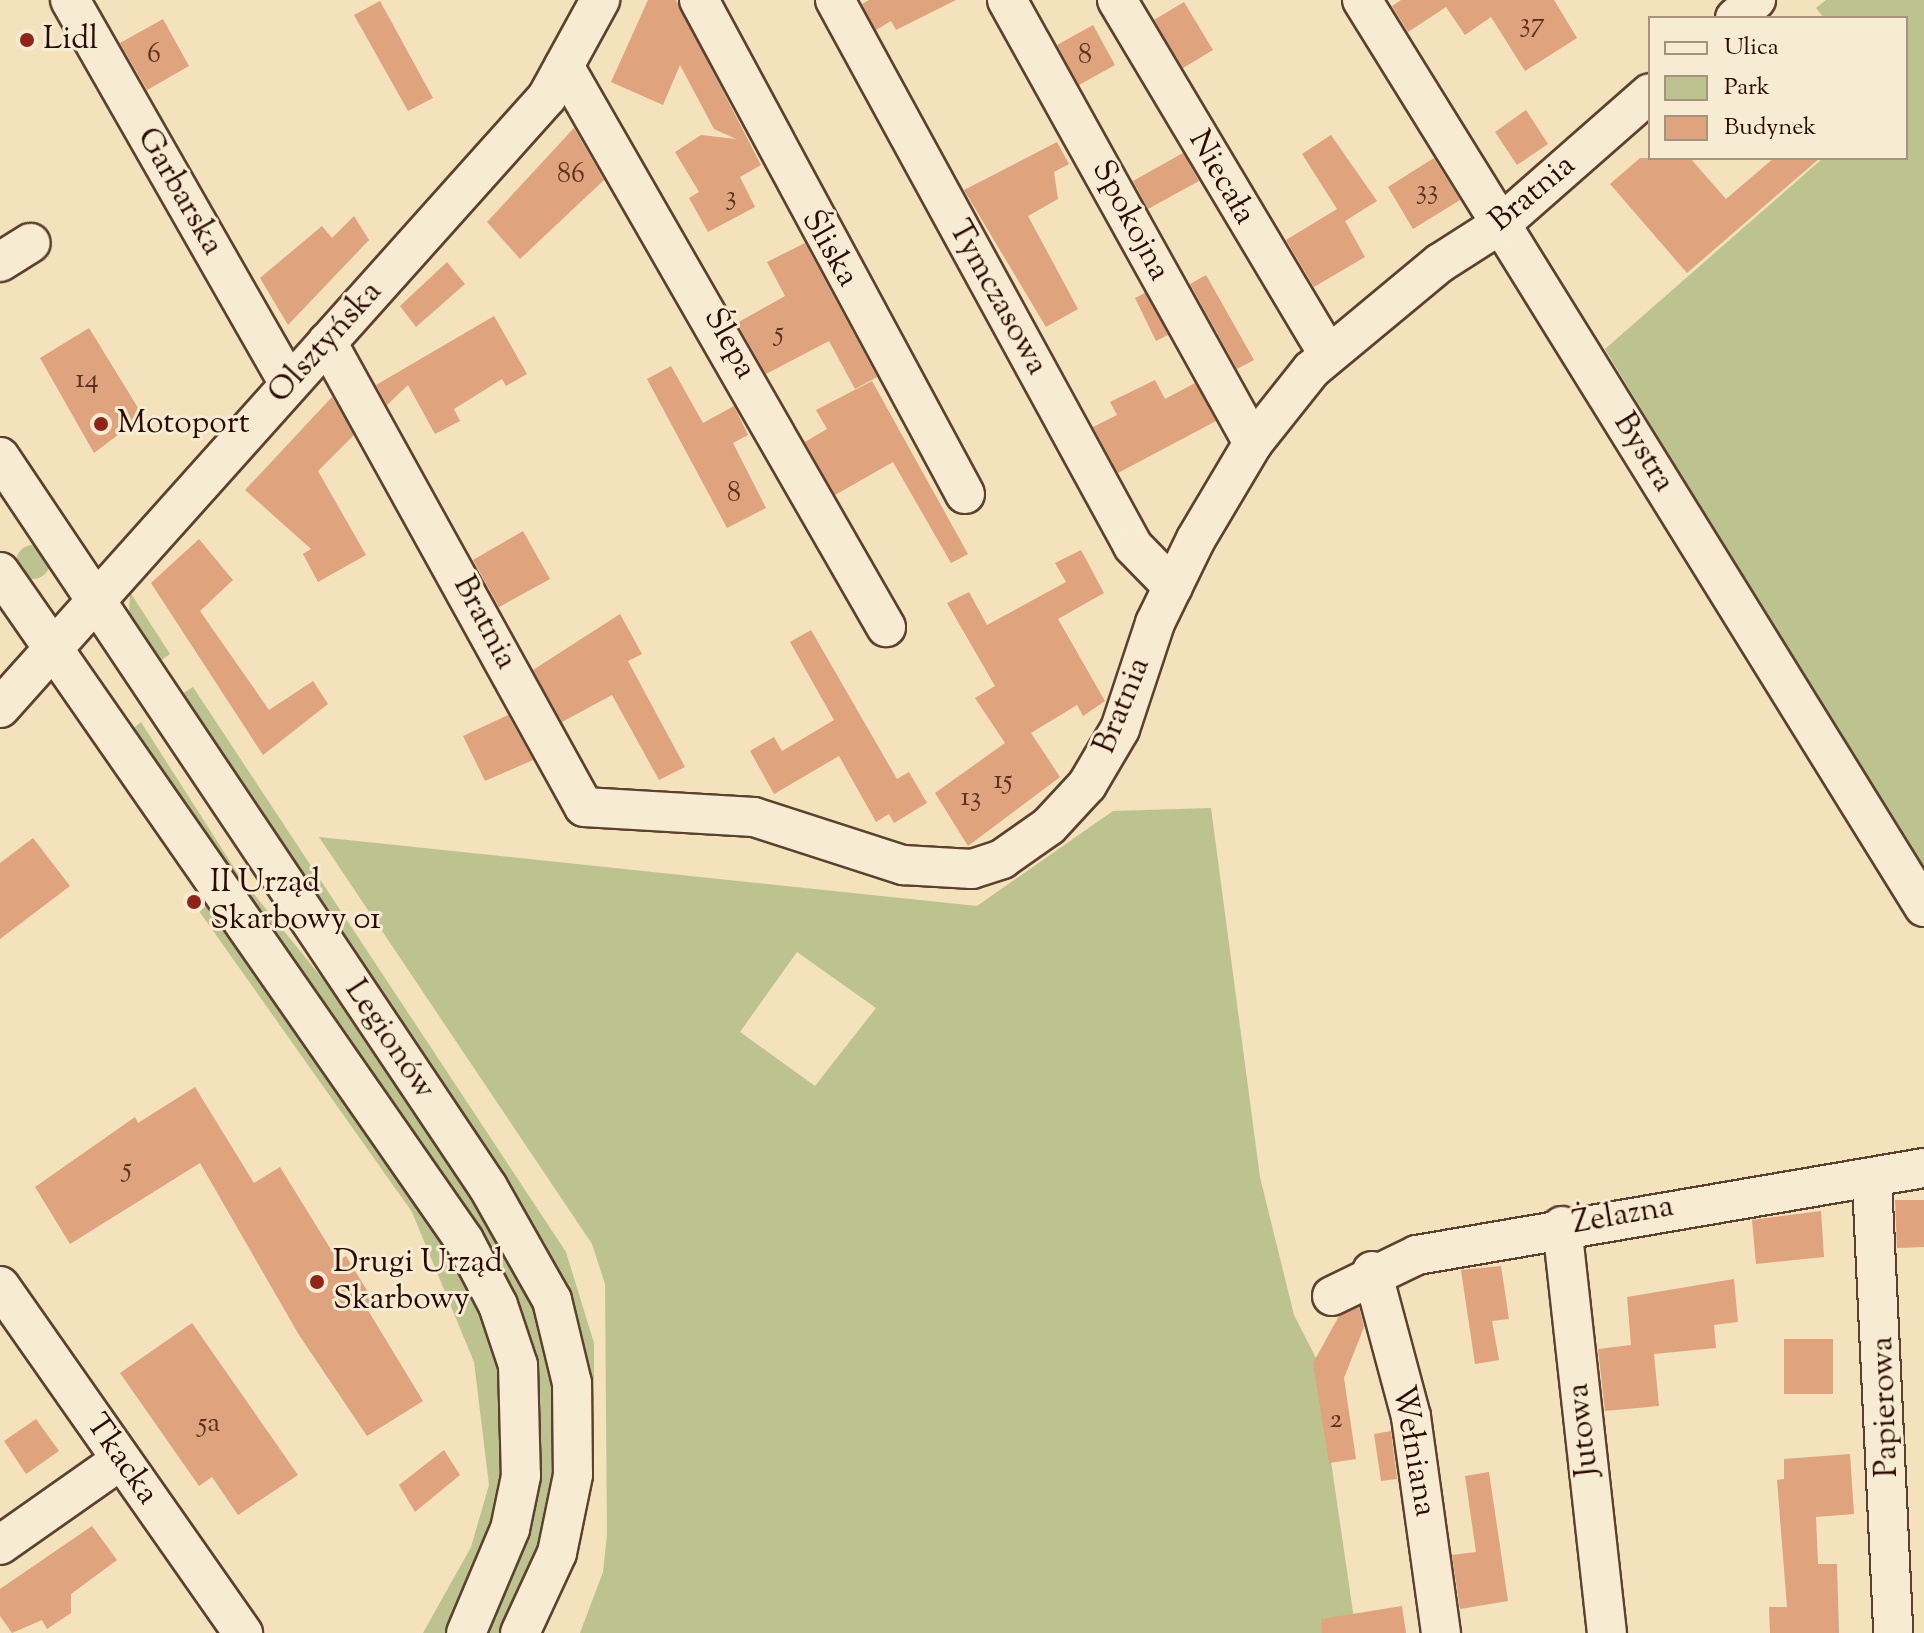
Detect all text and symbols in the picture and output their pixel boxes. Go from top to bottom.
house number: 37 [1519,7,1545,41]
legend [1648,16,1908,160]
place label: Lidl [43,21,98,59]
marker: Lidl [18,31,36,49]
text: Ulica [1724,31,1779,65]
house number: 6 [147,38,161,72]
house number: 8 [1078,39,1092,73]
text: Park [1724,71,1770,105]
text: Budynek [1724,111,1816,145]
street label: Garbarska [127,121,231,263]
street label: Niecała [1179,124,1263,232]
street label: Bratnia [1482,147,1584,241]
street label: Spokojna [1082,154,1178,288]
house number: 86 [557,158,585,192]
house number: 33 [1416,174,1438,208]
house number: 3 [725,180,737,214]
street label: Śliska [792,204,866,294]
street label: Tymczasowa [939,214,1055,382]
street label: Olsztyńska [261,274,391,412]
street label: Ślepa [694,302,764,386]
house number: 5 [774,316,784,350]
house number: 14 [75,363,99,397]
place label: Motoport [117,405,250,443]
street label: Bystra [1604,406,1682,500]
marker: Motoport [92,415,110,433]
house number: 8 [727,477,741,511]
street label: Bratnia [444,570,524,676]
street label: Bratnia [1086,652,1160,760]
house number: 15 [993,764,1013,798]
house number: 13 [961,781,981,815]
place label: II Urząd Skarbowy 01 [210,865,381,940]
marker: II Urząd Skarbowy 01 [185,893,203,911]
street label: Legionów [335,973,443,1107]
house number: 5 [122,1152,132,1186]
street label: Żelazna [1569,1188,1677,1244]
place label: Drugi Urząd Skarbowy [333,1245,503,1320]
marker: Drugi Urząd Skarbowy [308,1273,326,1291]
street label: Papierowa [1864,1336,1908,1478]
street label: Jutowa [1560,1381,1608,1479]
street label: Wełniana [1383,1382,1443,1520]
house number: 2 [1329,1403,1343,1437]
street label: Tkacka [76,1407,166,1513]
house number: 5a [198,1407,220,1441]

